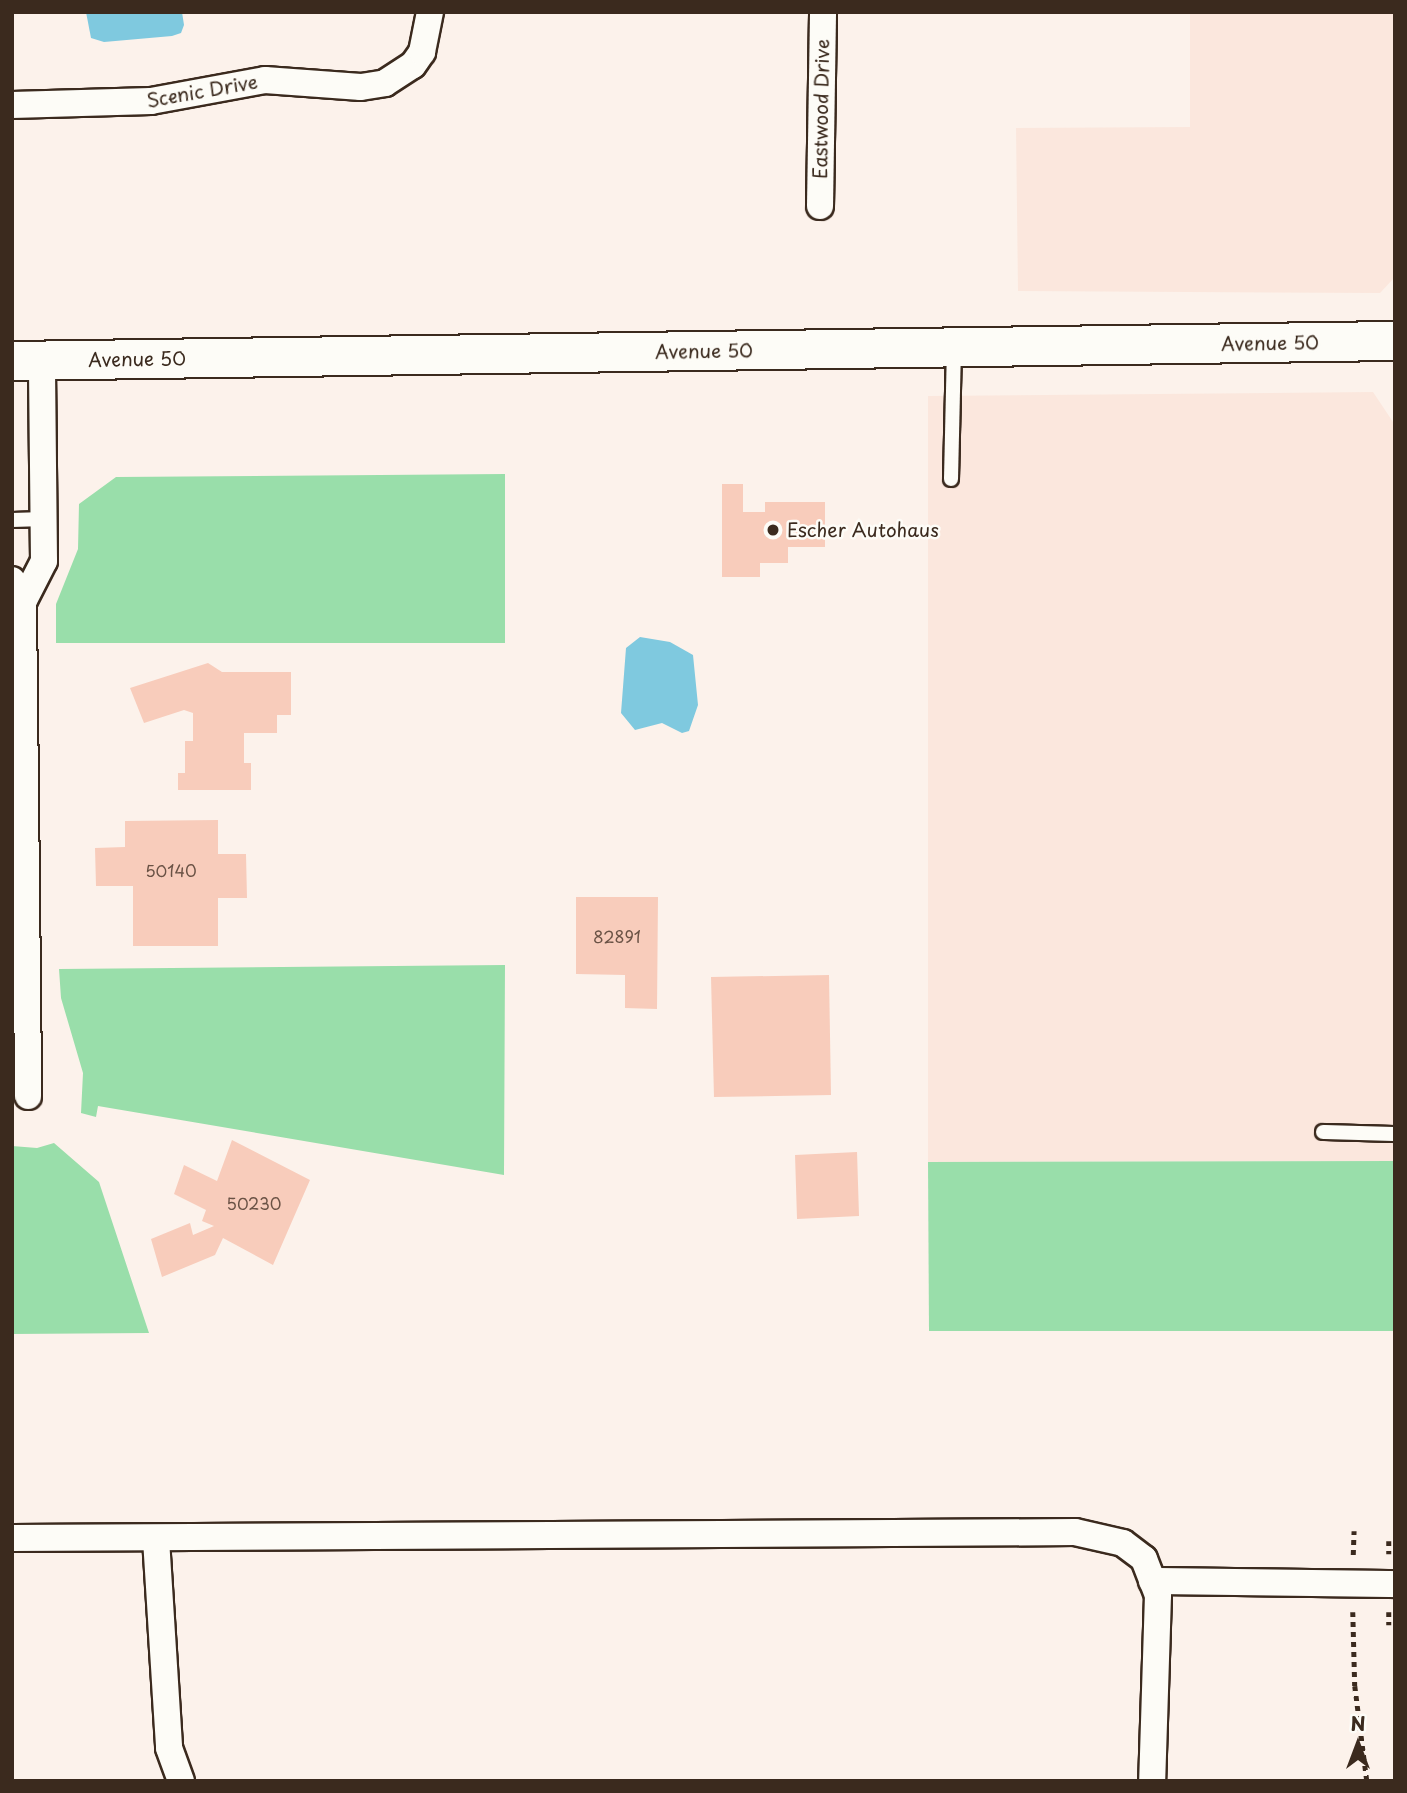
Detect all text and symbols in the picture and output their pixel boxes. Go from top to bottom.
street label: Eastwood Drive [808,38,834,180]
street label: Scenic Drive [145,70,259,112]
street label: Avenue 50 [1221,331,1319,355]
street label: Avenue 50 [655,339,753,363]
street label: Avenue 50 [88,347,186,371]
place label: Escher Autohaus [787,519,940,541]
marker: Escher Autohaus [765,522,781,538]
house number: 50140 [145,860,197,880]
house number: 82891 [593,926,641,946]
house number: 50230 [227,1193,281,1213]
north arrow [1323,1709,1393,1779]
text: N [1350,1709,1366,1737]

